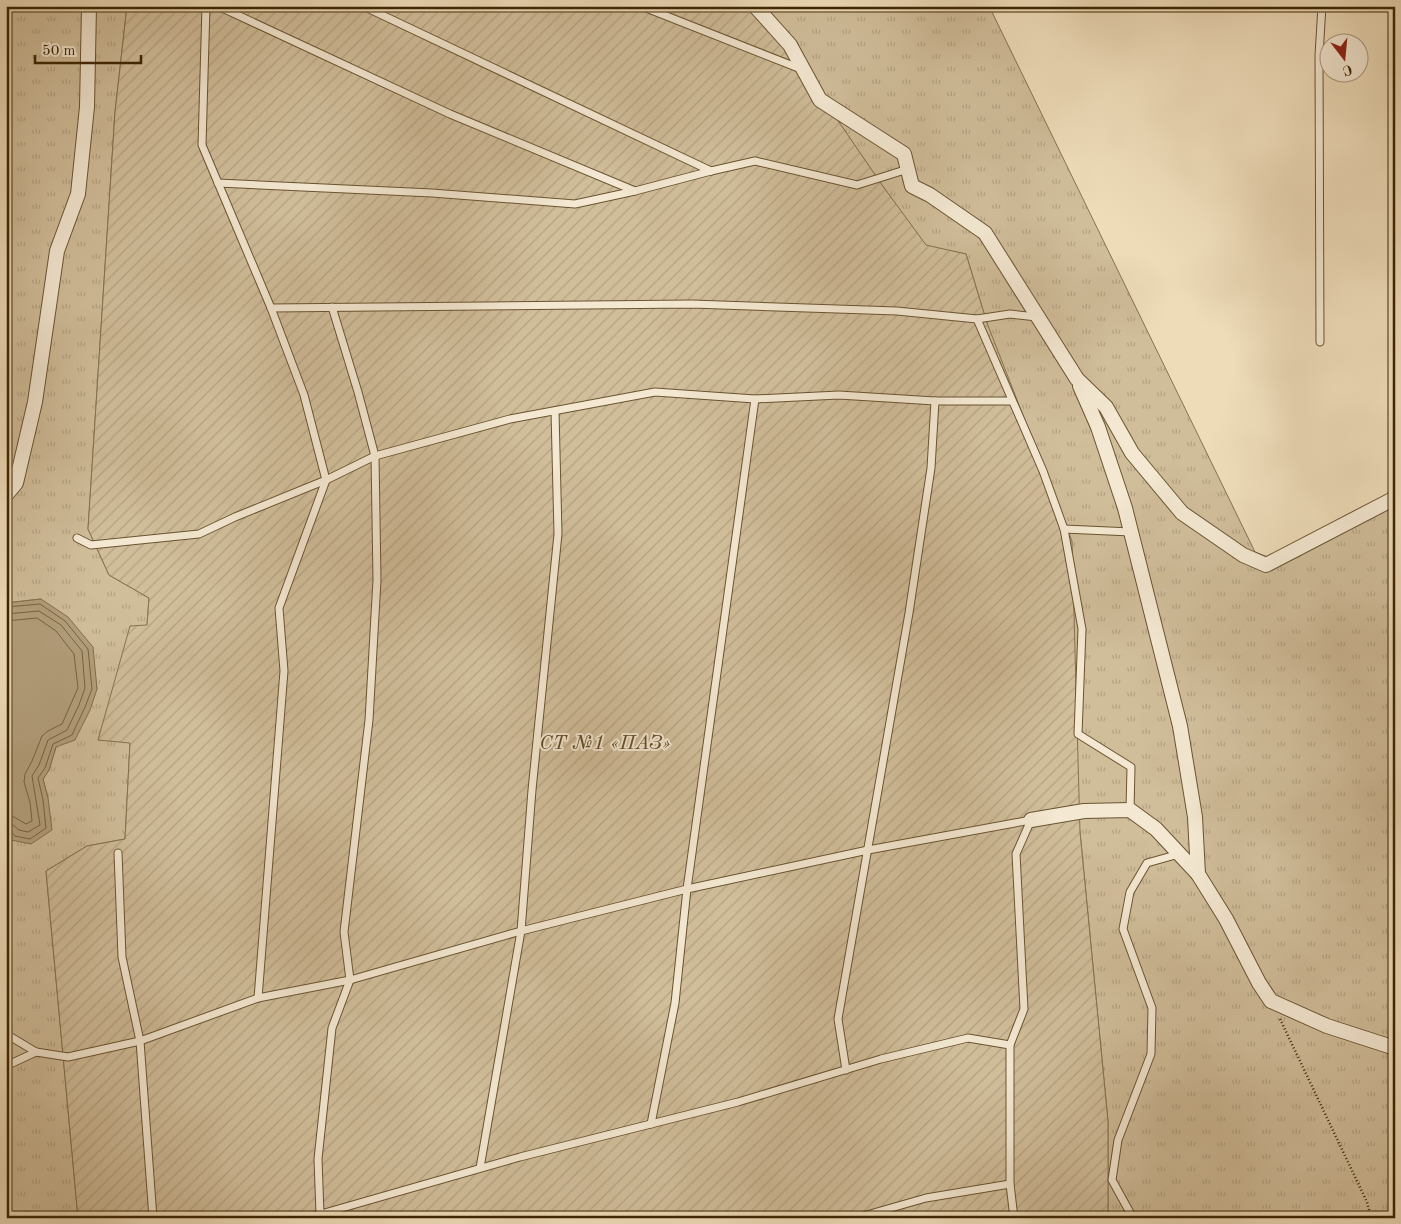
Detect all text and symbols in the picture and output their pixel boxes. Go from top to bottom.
scale bar [35,32,141,64]
north arrow [1318,32,1368,82]
text: 50 m [42,44,76,59]
text: С [1341,62,1354,78]
park label: СТ №1 «ПАЗ» [539,734,671,754]

